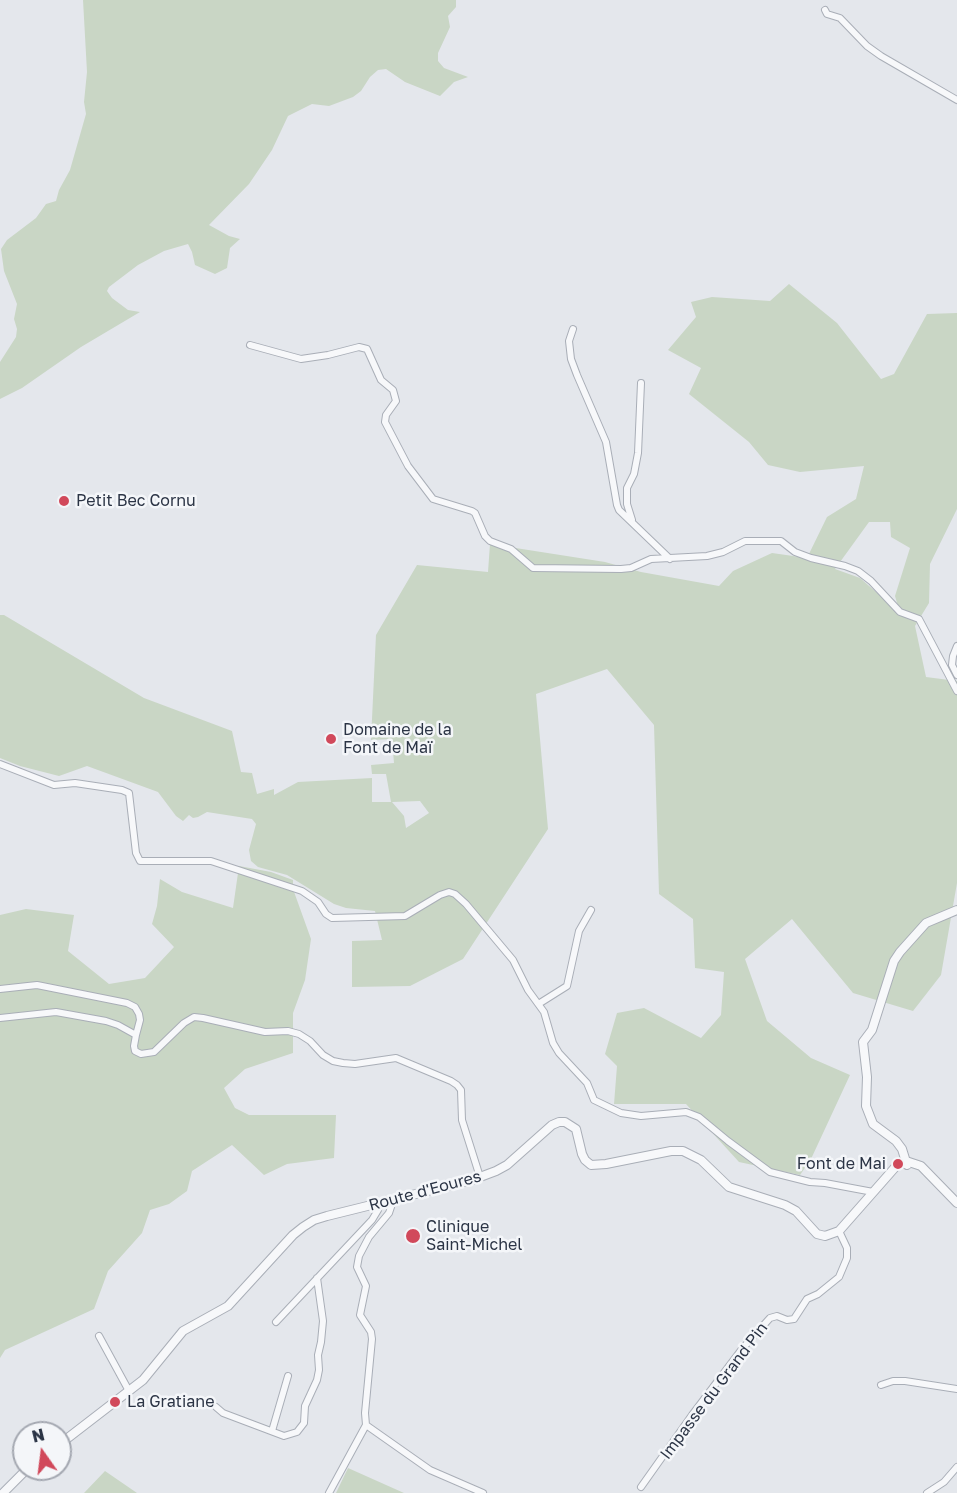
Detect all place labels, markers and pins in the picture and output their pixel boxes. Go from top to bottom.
place label: Petit Bec Cornu [76,491,196,511]
marker: Petit Bec Cornu [57,494,71,508]
place label: Domaine de la Font de Maï [343,720,452,758]
marker: Domaine de la Font de Maï [324,732,338,746]
place label: Font de Mai [797,1154,886,1174]
marker: Font de Mai [891,1157,905,1171]
place label: Clinique Saint-Michel [426,1217,522,1255]
marker: Clinique Saint-Michel [404,1227,422,1245]
place label: La Gratiane [127,1392,214,1412]
marker: La Gratiane [108,1395,122,1409]

